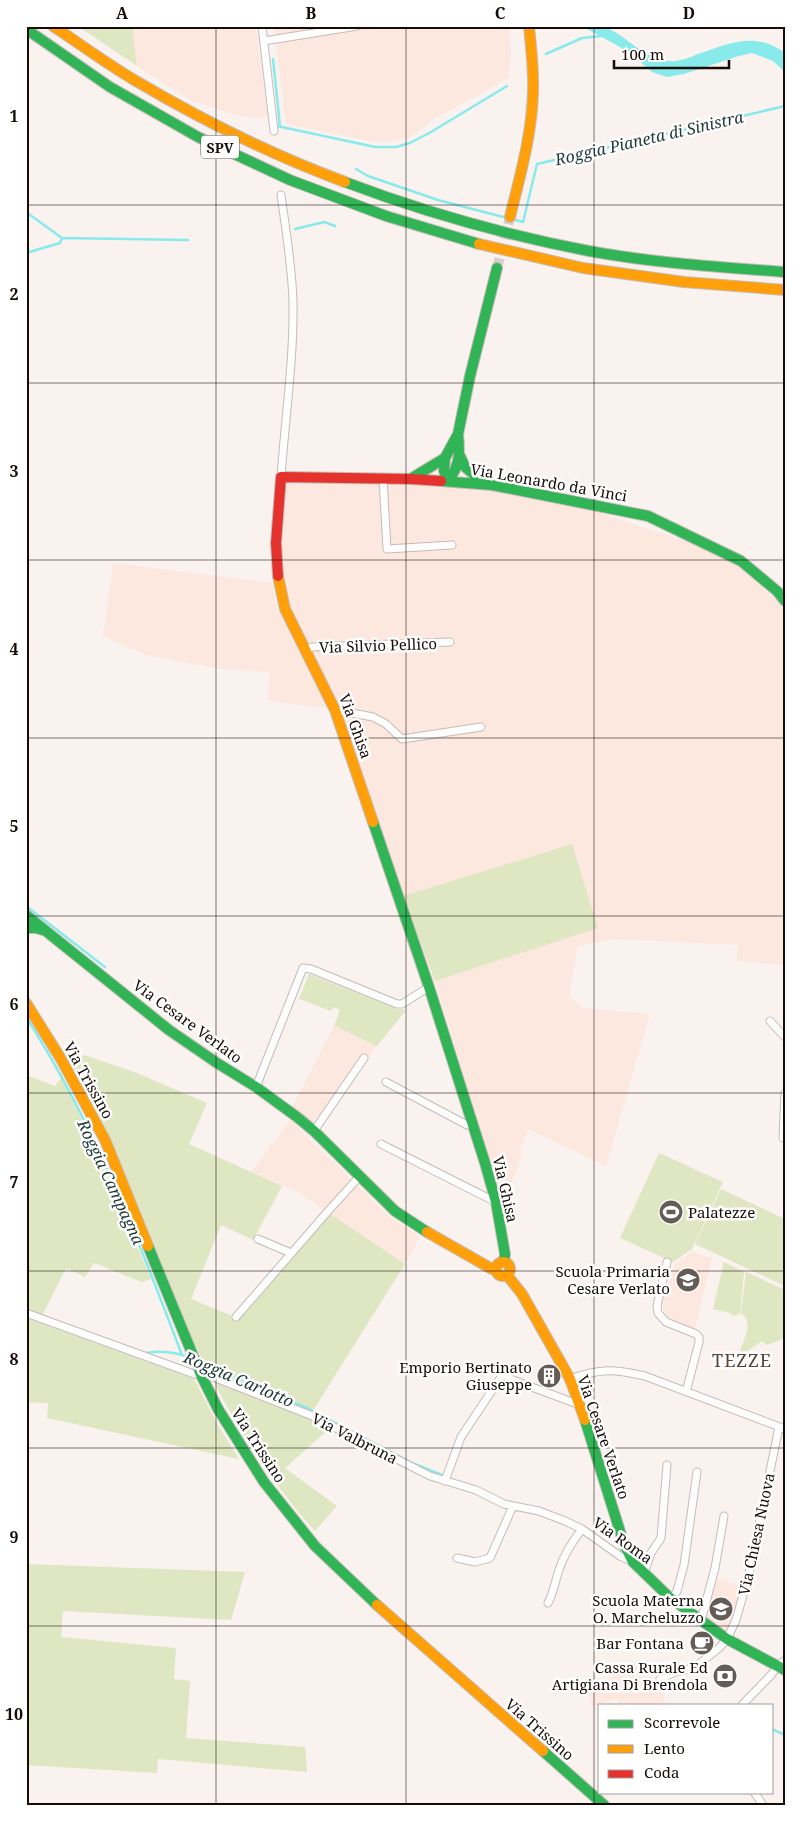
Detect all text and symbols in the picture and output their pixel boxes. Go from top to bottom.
text: A [116,2,129,24]
text: B [306,2,317,24]
text: C [495,2,506,24]
text: D [683,2,695,24]
scale bar [614,38,728,70]
text: 100 m [621,44,664,64]
text: 1 [9,105,19,127]
water label: Roggia Pianeta di Sinistra [552,105,746,171]
road number: SPV [201,136,239,158]
text: 2 [9,283,19,305]
street label: Via Leonardo da Vinci [469,458,629,506]
text: 3 [9,460,19,482]
street label: Via Silvio Pellico [319,633,437,657]
text: 4 [9,638,19,660]
street label: Via Ghisa [335,691,377,761]
text: 5 [9,815,19,837]
street label: Via Cesare Verlato [130,975,246,1067]
text: 6 [9,993,19,1015]
street label: Via Trissino [60,1038,118,1122]
water label: Roggia Campagna [72,1115,150,1249]
street label: Via Ghisa [489,1154,523,1224]
text: 7 [9,1171,19,1193]
sports icon: Palatezze [658,1199,684,1225]
place label: Palatezze [688,1202,755,1222]
place label: Scuola Primaria Cesare Verlato [555,1261,670,1298]
school or university icon: Scuola Primaria Cesare Verlato [675,1267,701,1293]
water label: Roggia Carlotto [180,1345,297,1412]
text: 8 [9,1348,19,1370]
district label: TEZZE [712,1348,772,1372]
place label: Emporio Bertinato Giuseppe [399,1357,532,1394]
building icon: Emporio Bertinato Giuseppe [536,1363,562,1389]
street label: Via Cesare Verlato [573,1372,635,1502]
street label: Via Trissino [227,1404,291,1486]
street label: Via Valbruna [309,1408,401,1468]
street label: Via Chiesa Nuova [733,1471,779,1597]
street label: Via Roma [589,1512,657,1568]
text: 9 [9,1526,19,1548]
place label: Scuola Materna O. Marcheluzzo [592,1590,704,1627]
school or university icon: Scuola Materna O. Marcheluzzo [708,1596,734,1622]
cafe icon: Bar Fontana [689,1630,715,1656]
place label: Bar Fontana [596,1633,684,1653]
place label: Cassa Rurale Ed Artigiana Di Brendola [552,1657,708,1694]
bank icon: Cassa Rurale Ed Artigiana Di Brendola [712,1663,738,1689]
street label: Via Trissino [501,1694,579,1764]
text: 10 [5,1703,23,1725]
legend [598,1704,774,1794]
text: Scorrevole [644,1712,720,1732]
text: Lento [644,1738,685,1758]
text: Coda [644,1762,680,1782]

